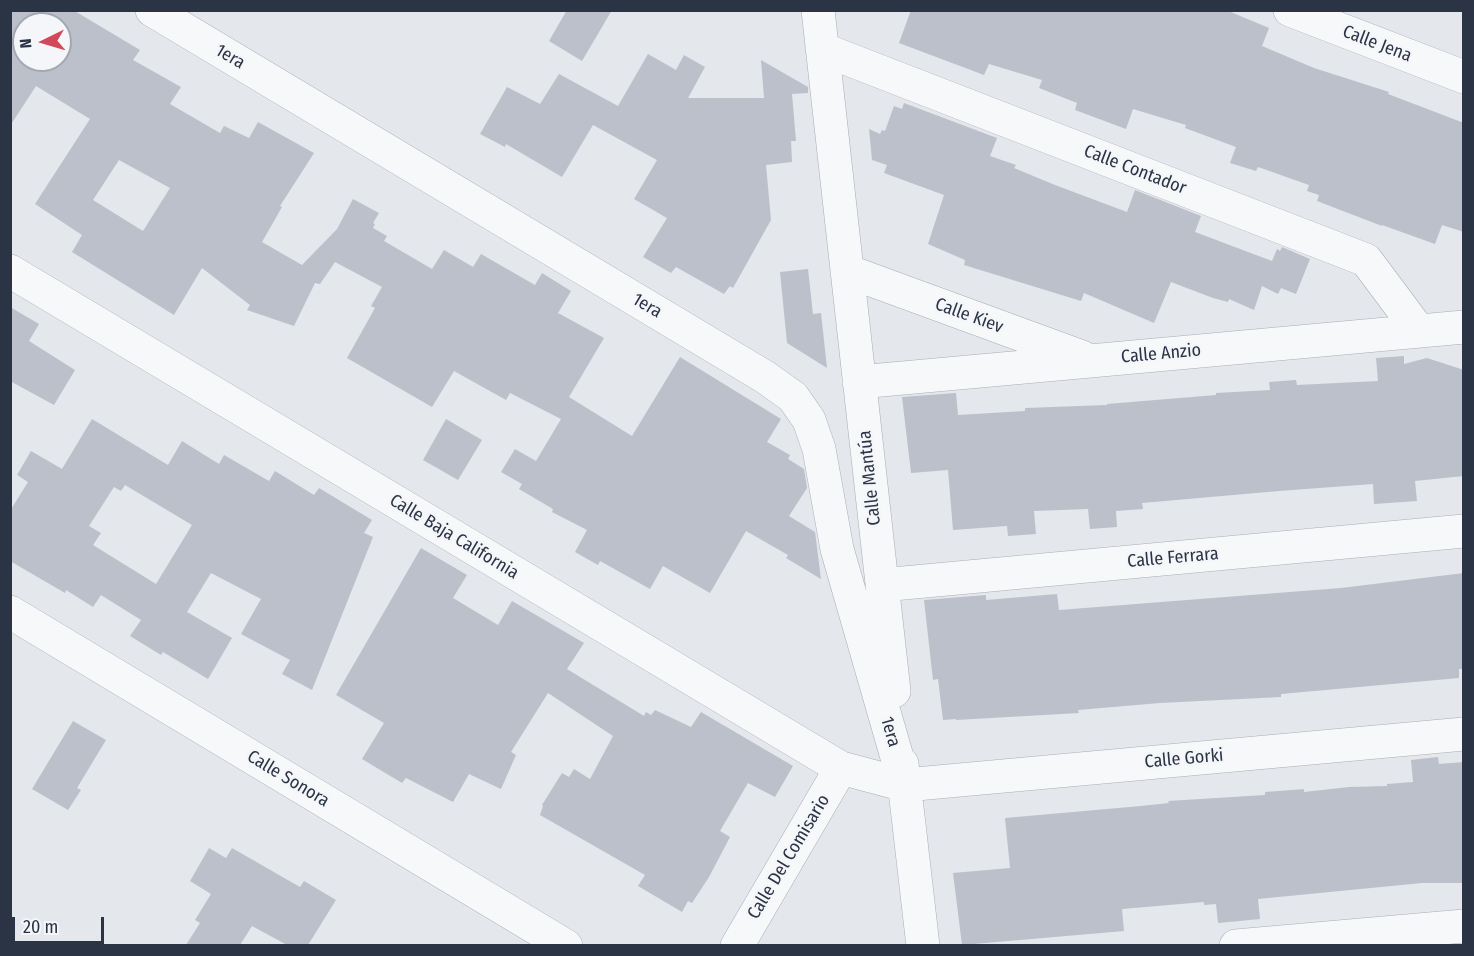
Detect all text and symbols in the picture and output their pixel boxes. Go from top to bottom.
north arrow [12,12,72,72]
street label: Calle Jena [1339,21,1415,67]
text: N [16,38,35,49]
street label: 1era [211,40,249,74]
street label: Calle Contador [1081,141,1189,199]
street label: 1era [628,289,666,323]
street label: Calle Kiev [932,294,1006,338]
street label: Calle Anzio [1120,340,1202,368]
street label: Calle Mantúa [854,429,886,527]
street label: Calle Baja California [385,490,523,584]
street label: Calle Ferrara [1126,543,1220,573]
street label: 1era [875,714,905,750]
street label: Calle Gorki [1144,745,1224,773]
street label: Calle Sonora [243,746,333,812]
street label: Calle Del Comisario [743,791,835,923]
scale bar [15,905,106,943]
text: 20 m [23,916,58,938]

